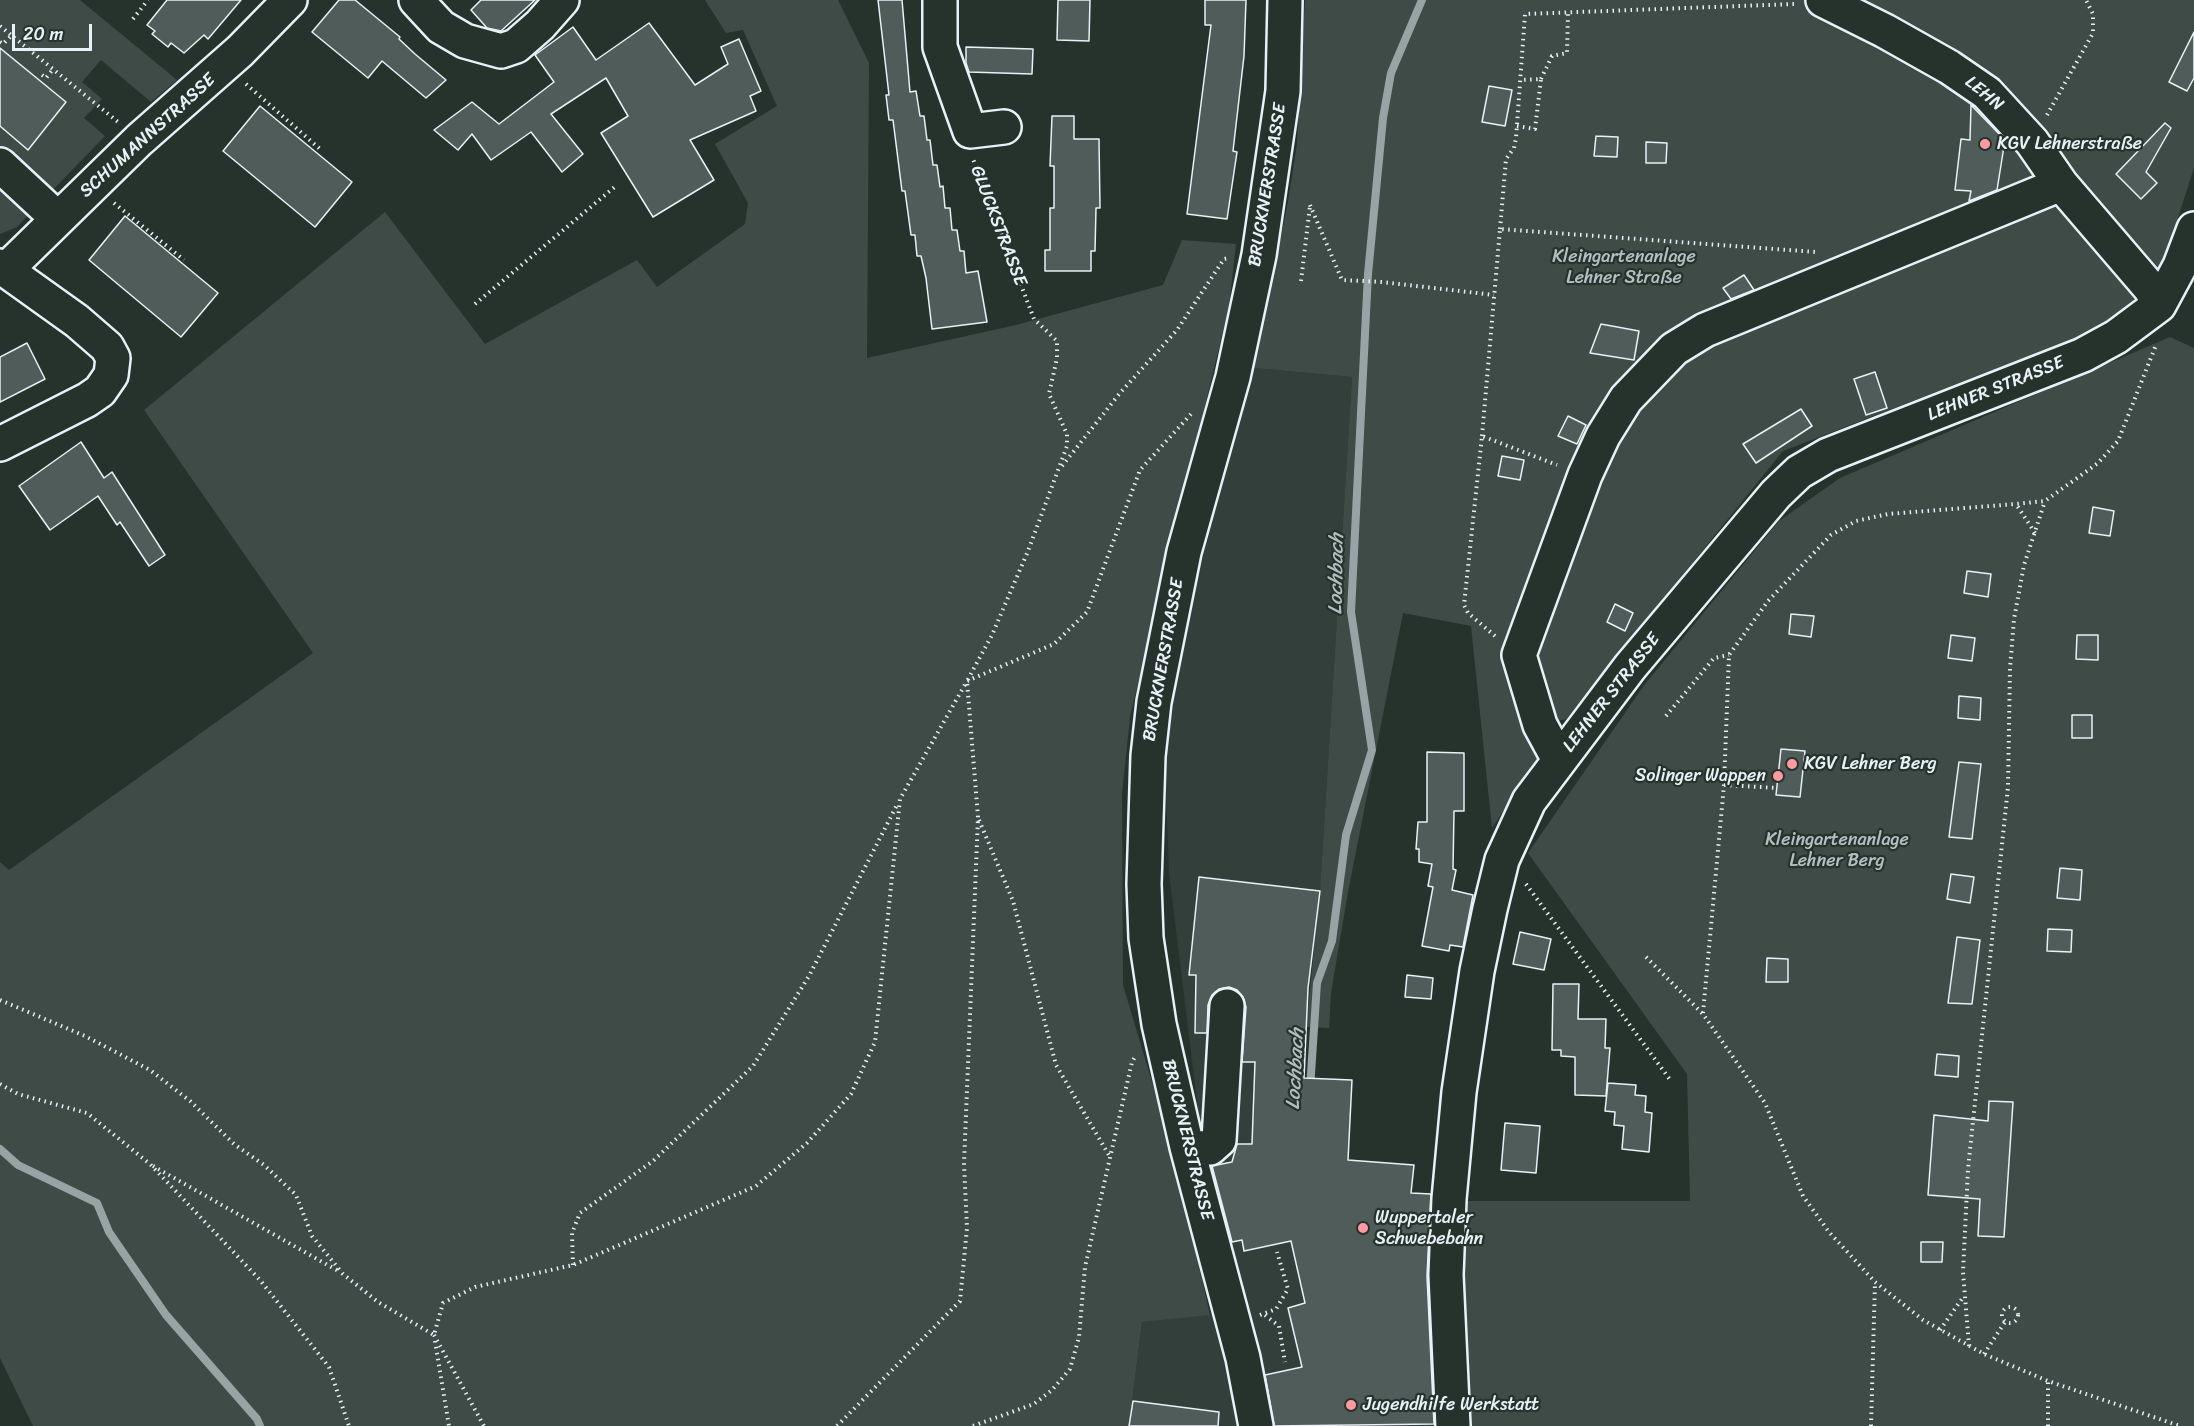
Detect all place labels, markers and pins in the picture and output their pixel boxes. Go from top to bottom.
place label: KGV Lehnerstraße [1997,133,2142,155]
marker: KGV Lehnerstraße [1978,137,1992,151]
place label: KGV Lehner Berg [1804,753,1937,775]
marker: KGV Lehner Berg [1785,757,1799,771]
place label: Solinger Wappen [1635,765,1766,787]
marker: Solinger Wappen [1771,769,1785,783]
place label: Wuppertaler Schwebebahn [1375,1207,1483,1250]
marker: Wuppertaler Schwebebahn [1356,1221,1370,1235]
place label: Jugendhilfe Werkstatt [1363,1394,1539,1416]
marker: Jugendhilfe Werkstatt [1344,1398,1358,1412]

